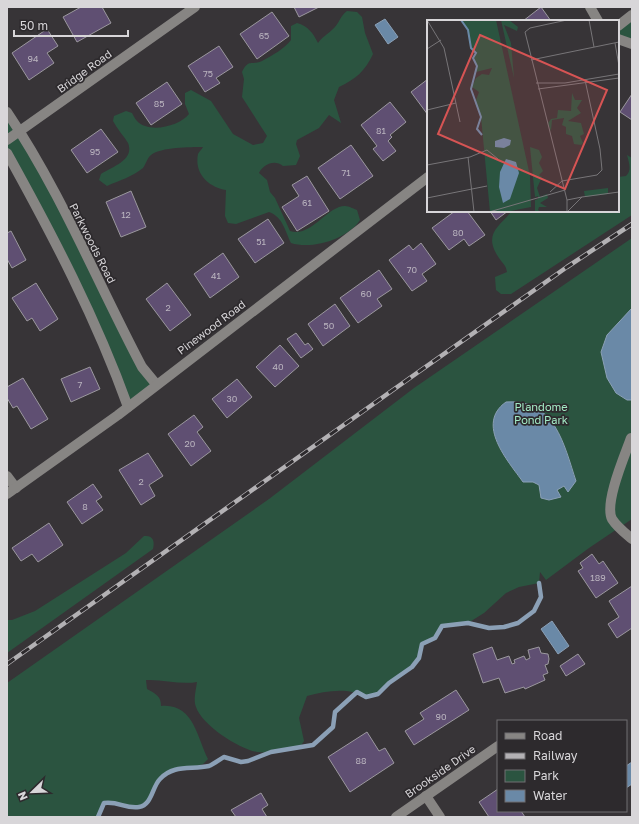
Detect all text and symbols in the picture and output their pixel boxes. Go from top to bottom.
scale bar [14,12,128,38]
text: 50 m [20,18,48,33]
inset map [427,20,619,212]
house number: 65 [259,30,269,41]
street label: Bridge Road [54,47,114,95]
house number: 94 [28,53,39,64]
house number: 75 [203,68,213,79]
house number: 85 [154,98,164,109]
house number: 81 [376,125,387,136]
house number: 95 [90,146,100,157]
house number: 71 [341,167,351,178]
house number: 61 [302,197,313,208]
street label: Parkwoods Road [67,201,119,285]
house number: 12 [121,209,131,220]
house number: 80 [452,227,464,238]
house number: 51 [256,236,266,247]
house number: 70 [407,264,418,275]
house number: 41 [211,270,222,281]
house number: 60 [360,288,372,299]
street label: Pinewood Road [174,297,248,357]
house number: 2 [165,302,171,313]
house number: 50 [324,320,335,331]
house number: 40 [272,361,284,372]
house number: 7 [78,379,83,390]
house number: 30 [227,393,238,404]
park label: Plandome Pond Park [514,400,568,426]
house number: 20 [185,438,196,449]
house number: 2 [138,476,144,487]
house number: 8 [82,501,88,512]
house number: 189 [590,572,606,583]
house number: 90 [435,711,447,722]
legend [497,720,627,812]
text: Road [533,728,562,743]
street label: Brookside Drive [402,742,478,800]
text: Railway [533,748,578,763]
house number: 88 [356,755,366,766]
text: Park [533,768,559,783]
north arrow [12,772,52,812]
text: Water [533,788,567,803]
text: N [15,790,30,802]

